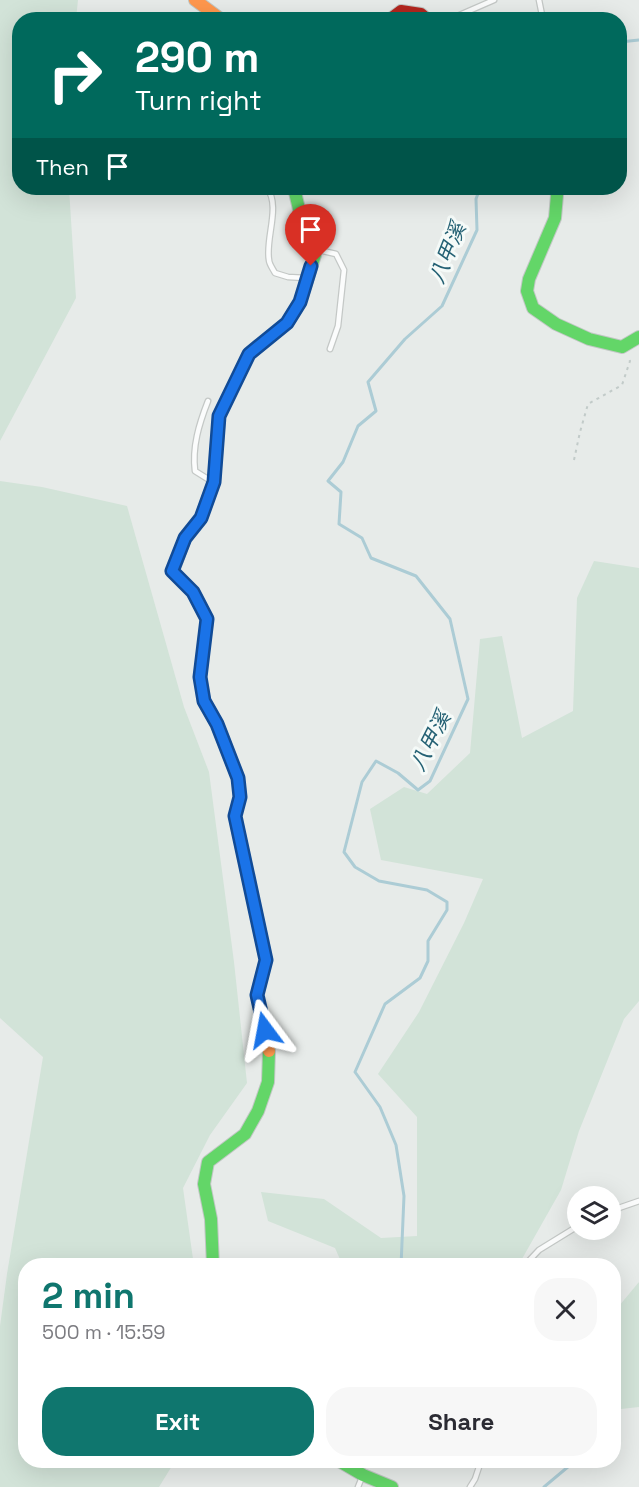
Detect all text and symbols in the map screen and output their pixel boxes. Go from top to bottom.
text: 290 m [135,31,260,84]
icon: right [36,36,114,114]
text: Turn right [135,83,262,118]
icon: arrive [101,150,134,183]
text: Then [36,153,89,181]
pin [285,204,336,266]
icon: arrive [294,213,327,246]
water label: 八甲溪 [423,216,472,287]
water label: 八甲溪 [404,704,458,775]
position arrow [233,998,297,1062]
map controls [567,1186,621,1240]
button: layers [567,1186,621,1240]
text: 2 min [42,1273,135,1319]
button: close [534,1278,597,1341]
text: 500 m · 15:59 [42,1319,166,1345]
button: Exit [42,1387,314,1456]
button: Share [326,1387,597,1456]

